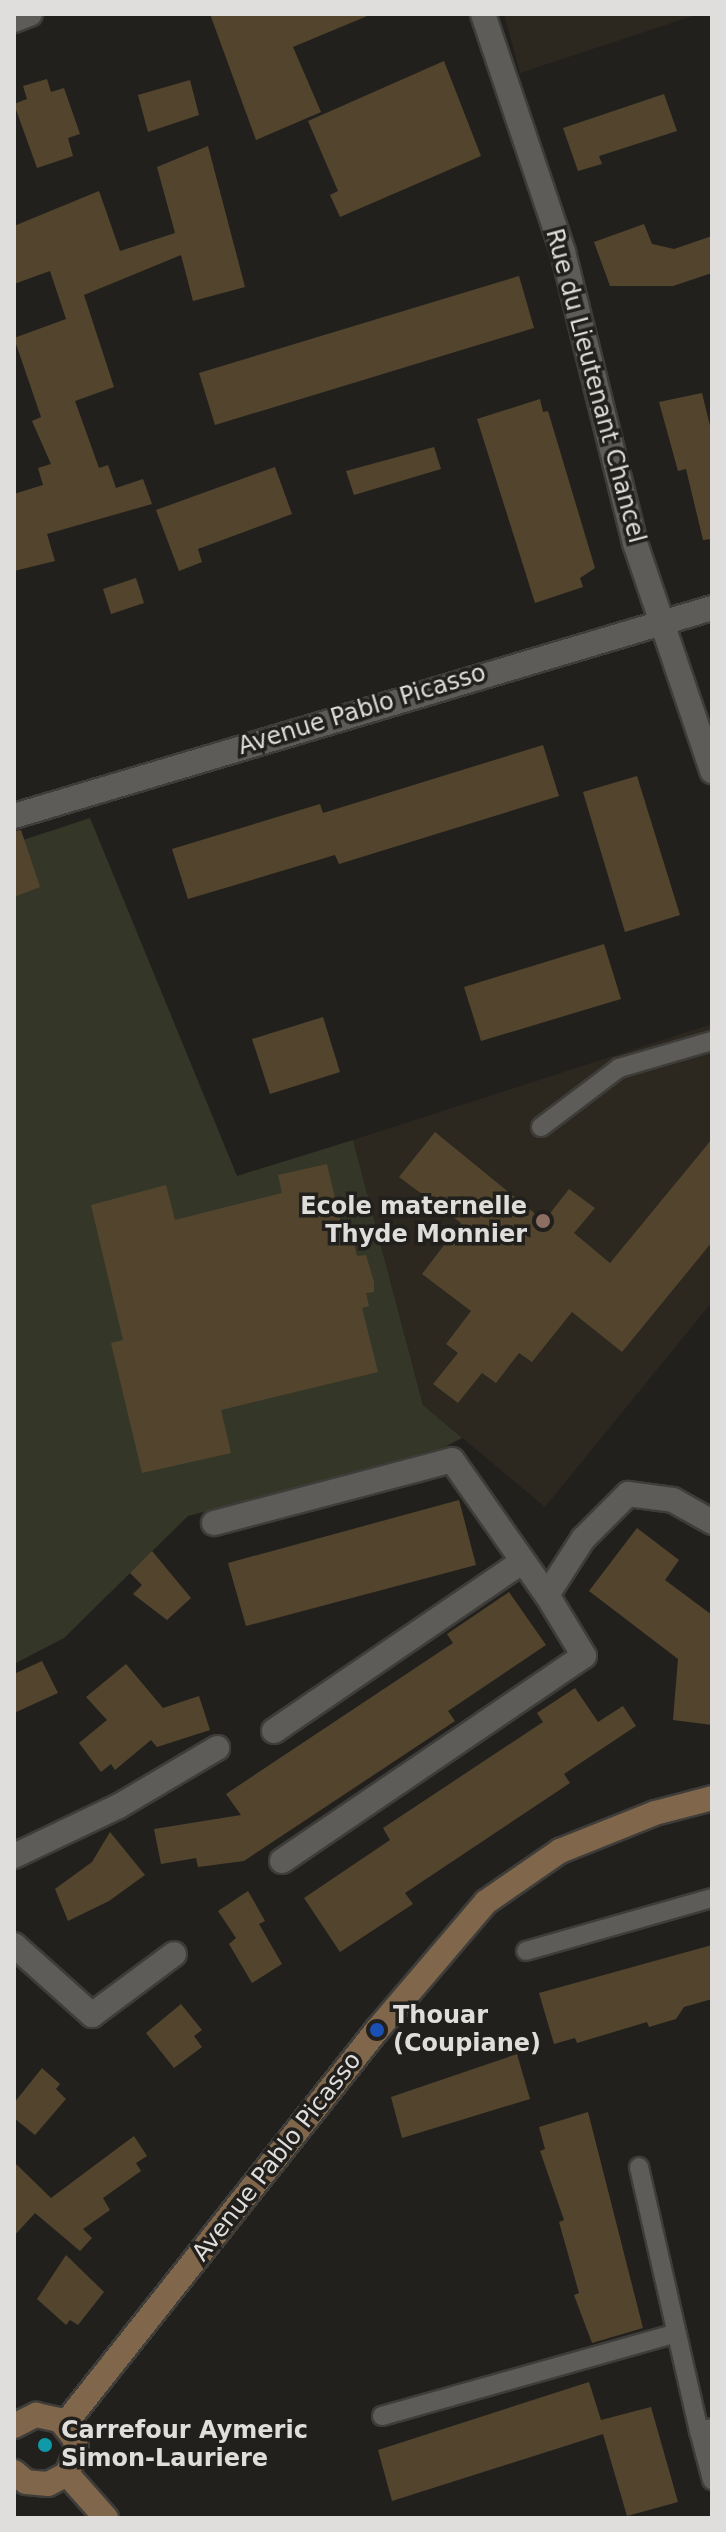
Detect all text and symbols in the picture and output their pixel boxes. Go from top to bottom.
street label: Rue du Lieutenant Chancel [539,226,651,546]
street label: Avenue Pablo Picasso [235,659,489,761]
place label: Ecole maternelle Thyde Monnier [300,1193,527,1249]
marker: Ecole maternelle Thyde Monnier [534,1212,552,1230]
place label: Thouar (Coupiane) [393,2002,541,2058]
marker: Thouar (Coupiane) [368,2021,386,2039]
street label: Avenue Pablo Picasso [186,2047,368,2267]
place label: Carrefour Aymeric Simon-Lauriere [61,2417,308,2473]
marker: Carrefour Aymeric Simon-Lauriere [36,2436,54,2454]

